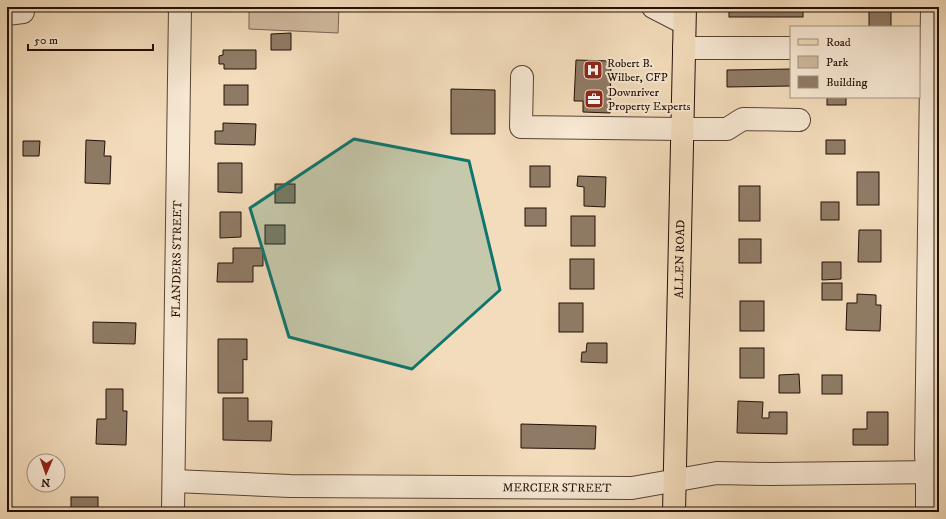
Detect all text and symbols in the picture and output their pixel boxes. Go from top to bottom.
scale bar [28,26,153,52]
legend [790,26,920,98]
text: 50 m [34,33,58,48]
text: Road [826,35,851,50]
text: Park [826,55,848,70]
place label: Robert B. Wilber, CFP [606,56,668,85]
hospital icon: Robert B. Wilber, CFP [582,59,604,81]
text: Building [826,75,867,90]
place label: Downriver Property Experts [608,85,691,114]
office icon: Downriver Property Experts [583,88,605,110]
street label: FLANDERS STREET [168,200,185,318]
street label: ALLEN ROAD [671,219,688,299]
north arrow [26,453,66,493]
text: N [41,475,50,489]
street label: MERCIER STREET [502,480,611,495]

